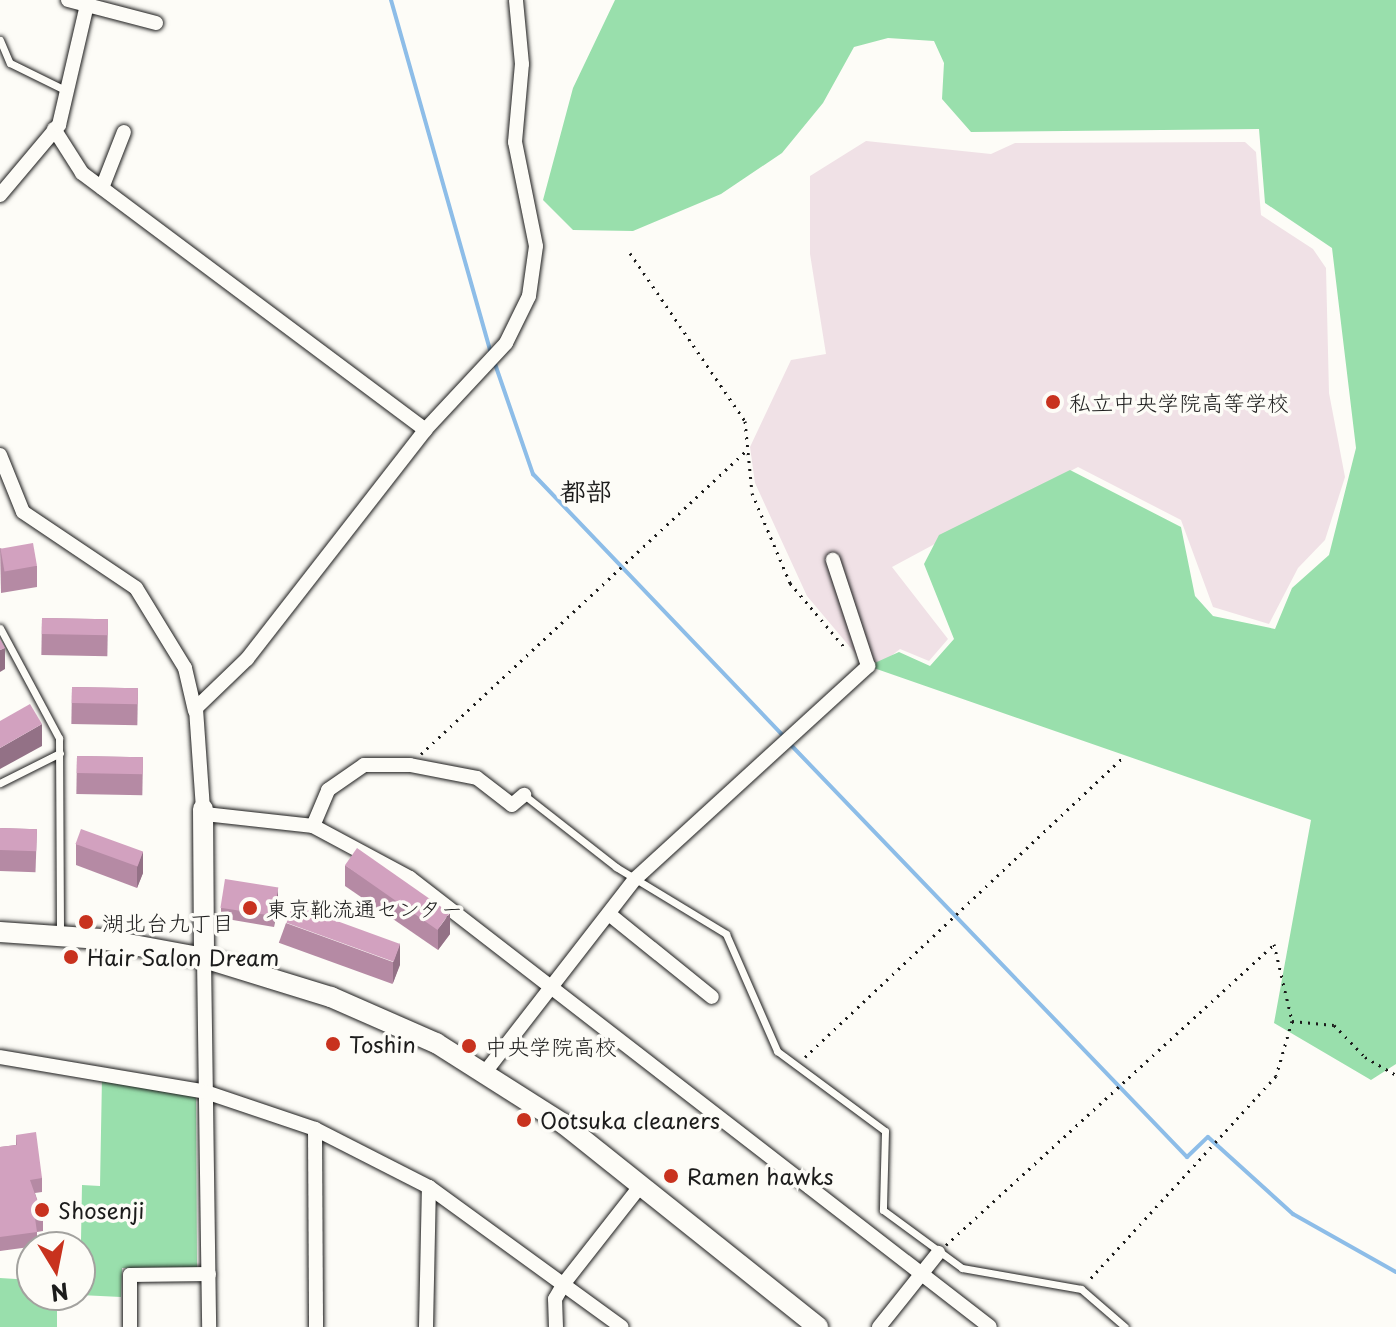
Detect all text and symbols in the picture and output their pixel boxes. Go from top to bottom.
place label: 私立中央学院高等学校 [1069,389,1289,415]
marker: 私立中央学院高等学校 [1044,393,1062,411]
district label: 都部 [560,475,612,507]
place label: 東京靴流通センター [266,895,464,921]
marker: 東京靴流通センター [241,899,259,917]
place label: 湖北台九丁目 [102,909,234,935]
marker: 湖北台九丁目 [77,913,95,931]
place label: Hair Salon Dream [87,944,280,970]
marker: Hair Salon Dream [62,948,80,966]
place label: Toshin [349,1031,416,1057]
place label: 中央学院高校 [485,1033,617,1059]
marker: Toshin [324,1035,342,1053]
marker: 中央学院高校 [460,1037,478,1055]
place label: Ootsuka cleaners [540,1107,722,1133]
marker: Ootsuka cleaners [515,1111,533,1129]
place label: Ramen hawks [687,1163,836,1189]
marker: Ramen hawks [662,1167,680,1185]
place label: Shosenji [58,1197,144,1223]
marker: Shosenji [33,1201,51,1219]
north arrow [16,1231,96,1311]
text: N [48,1275,71,1311]

